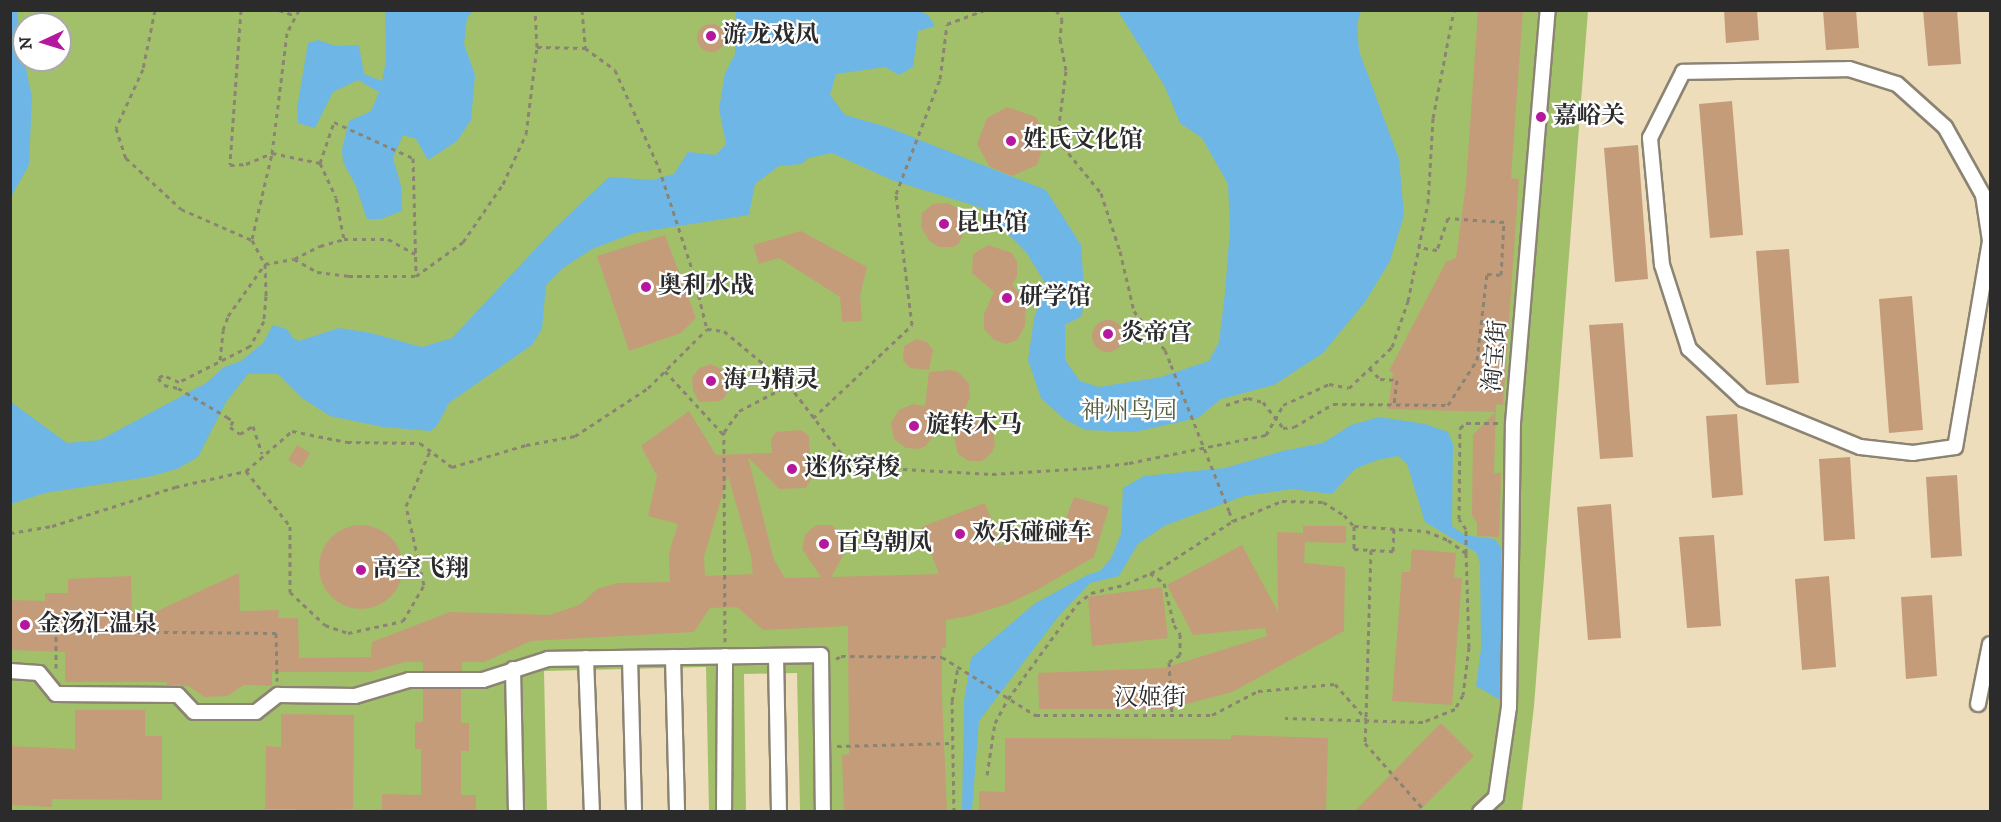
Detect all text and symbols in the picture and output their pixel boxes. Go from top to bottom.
north arrow [12,12,72,72]
place label: 游龙戏凤 [723,22,819,50]
marker: 游龙戏凤 [704,29,718,43]
text: N [16,36,36,50]
place label: 嘉峪关 [1553,103,1625,131]
marker: 嘉峪关 [1534,110,1548,124]
place label: 姓氏文化馆 [1023,127,1143,155]
marker: 姓氏文化馆 [1004,134,1018,148]
place label: 昆虫馆 [956,210,1028,238]
marker: 昆虫馆 [937,217,951,231]
place label: 奥利水战 [658,273,754,301]
marker: 奥利水战 [639,280,653,294]
place label: 研学馆 [1019,284,1091,312]
marker: 研学馆 [1000,291,1014,305]
street label: 淘宝街 [1479,319,1513,393]
place label: 炎帝宫 [1120,320,1192,348]
marker: 炎帝宫 [1101,327,1115,341]
place label: 海马精灵 [723,367,819,395]
marker: 海马精灵 [704,374,718,388]
park label: 神州鸟园 [1081,398,1177,426]
place label: 旋转木马 [926,412,1022,440]
marker: 旋转木马 [907,419,921,433]
place label: 迷你穿梭 [804,455,900,483]
marker: 迷你穿梭 [785,462,799,476]
place label: 欢乐碰碰车 [972,520,1092,548]
marker: 欢乐碰碰车 [953,527,967,541]
place label: 百鸟朝凤 [836,530,932,558]
marker: 百鸟朝凤 [817,537,831,551]
place label: 高空飞翔 [373,556,469,584]
marker: 高空飞翔 [354,563,368,577]
place label: 金汤汇温泉 [37,611,157,639]
marker: 金汤汇温泉 [18,618,32,632]
street label: 汉姬街 [1114,685,1186,713]

